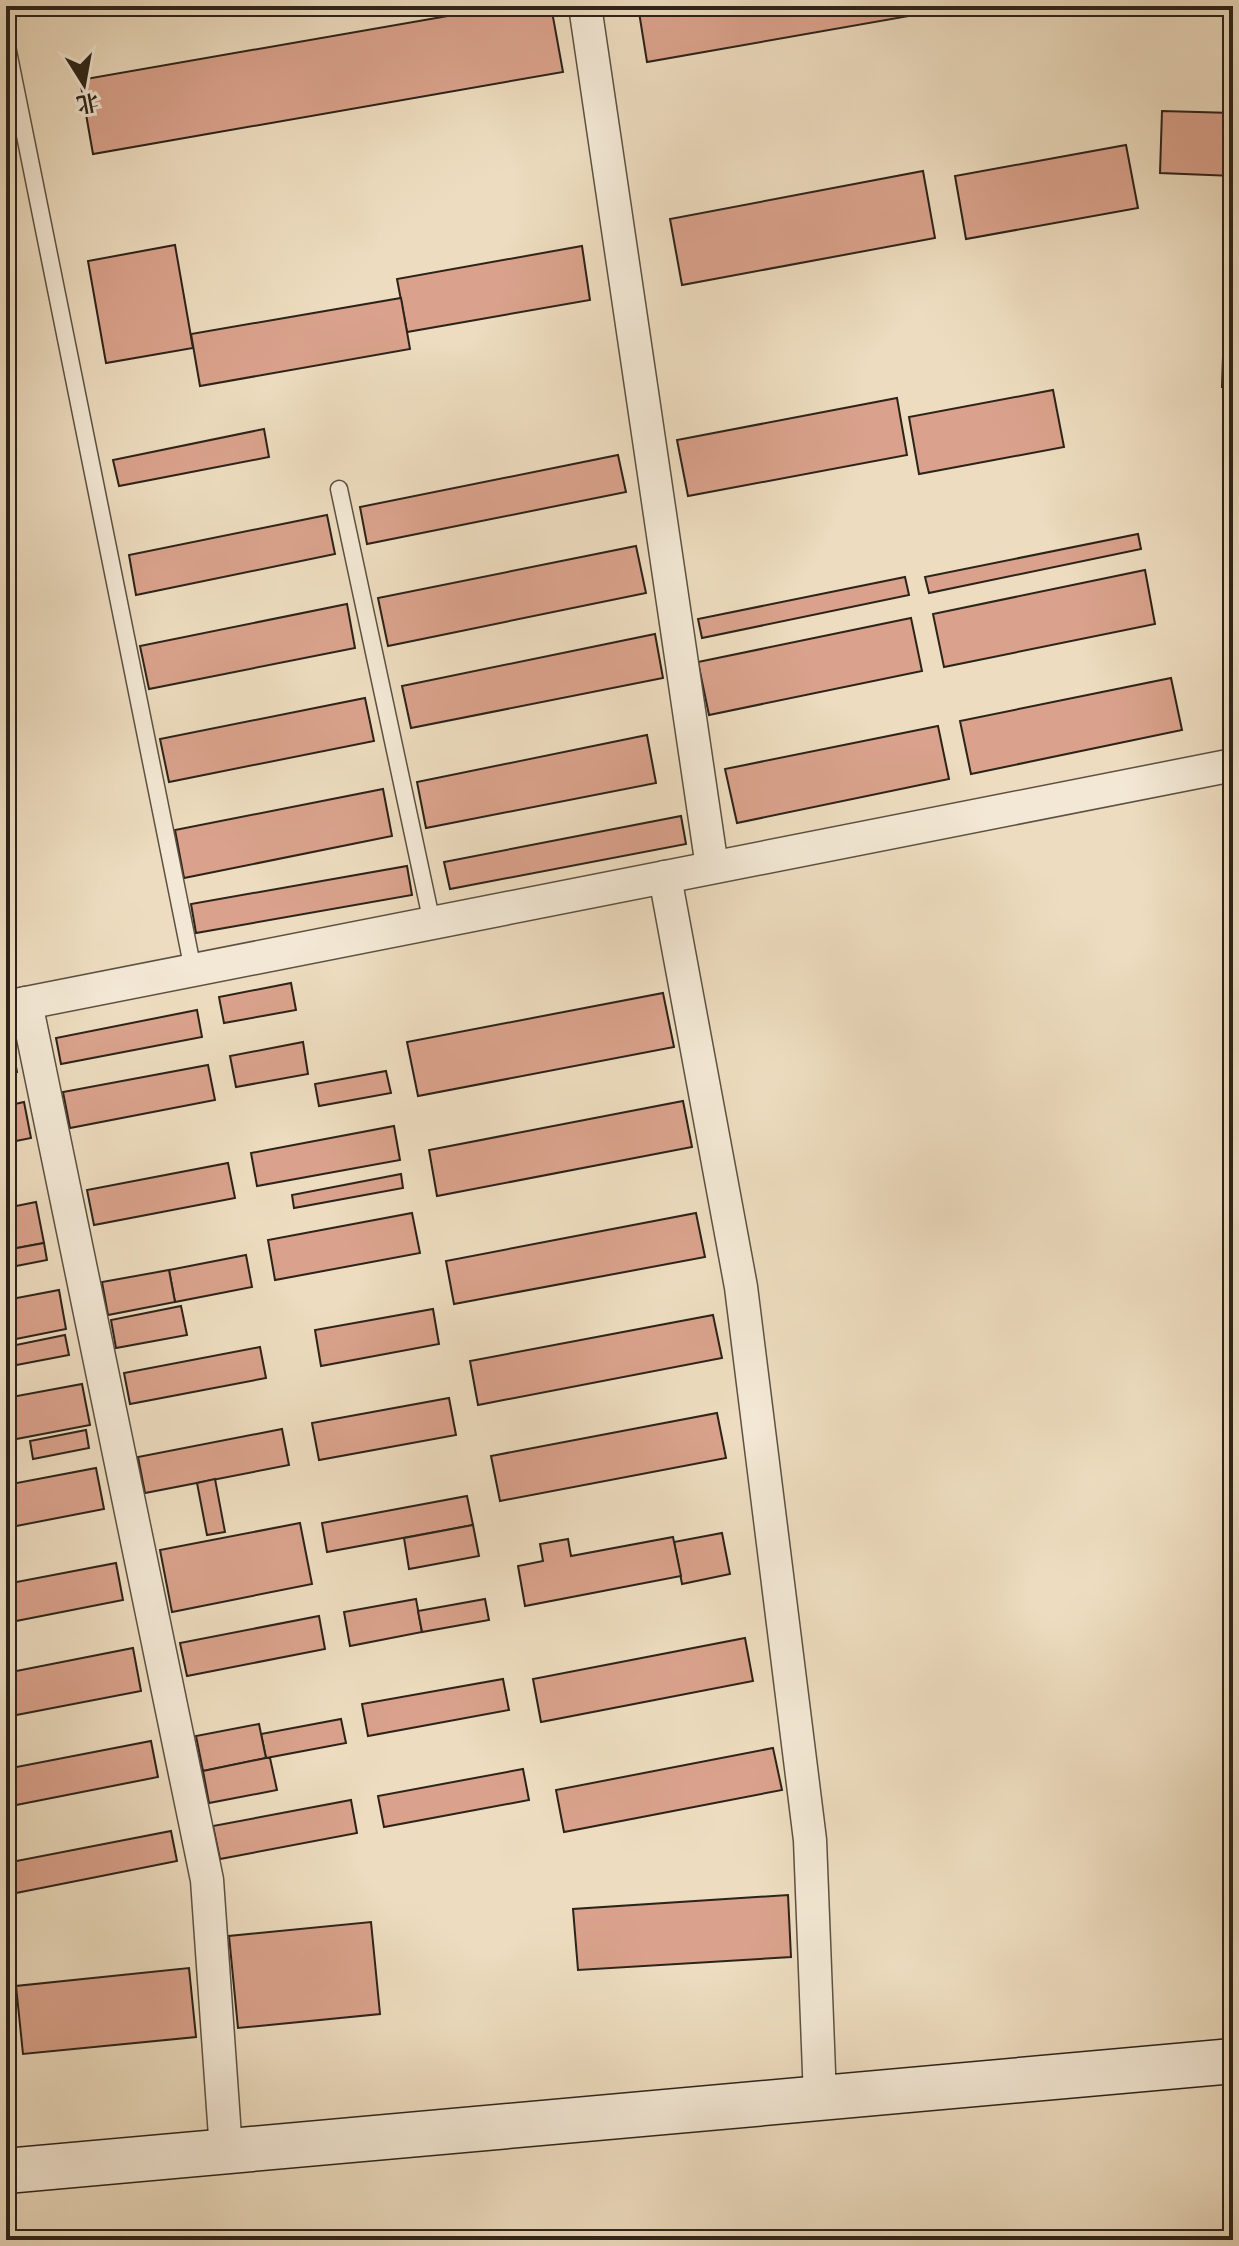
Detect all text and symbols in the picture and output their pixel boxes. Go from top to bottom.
north arrow [44,44,124,124]
text: 北 [74,87,101,118]

